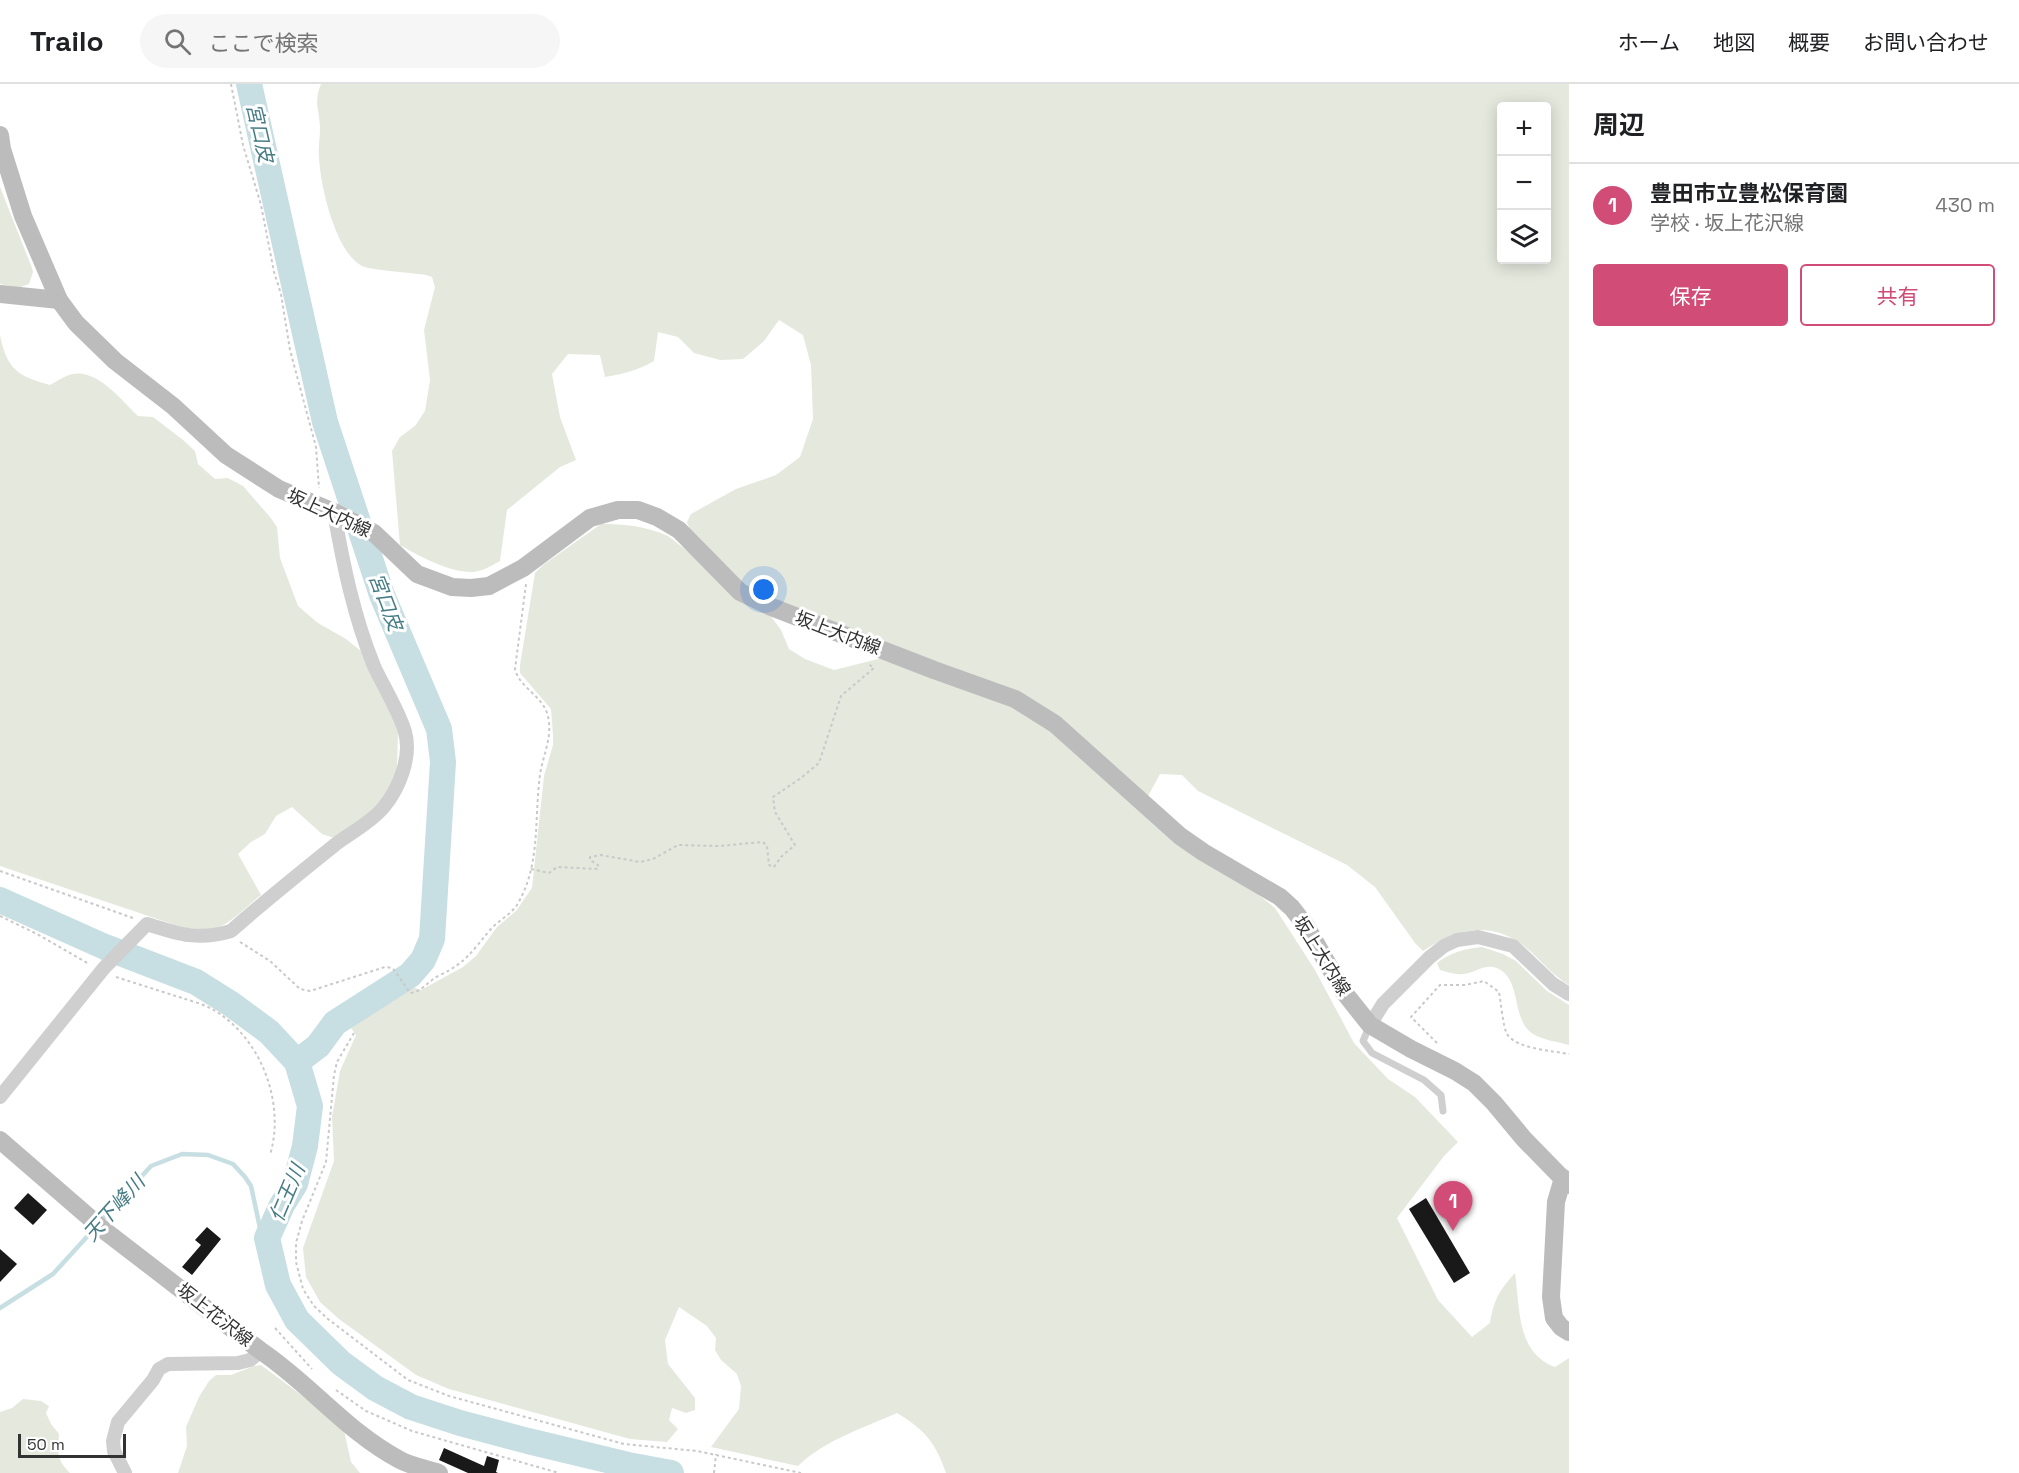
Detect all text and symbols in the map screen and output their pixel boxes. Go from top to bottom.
search box [140,14,560,68]
text: Trailo [30,23,104,59]
icon: search [161,25,194,58]
text: ここで検索 [209,29,319,57]
text: ホーム [1618,29,1680,56]
text: 地図 [1713,29,1755,56]
text: 概要 [1788,29,1830,56]
text: お問い合わせ [1863,29,1989,56]
water label: 宮口皮 [241,101,280,167]
map controls [1497,102,1551,264]
button: + [1497,102,1551,156]
text: 周辺 [1593,108,1645,142]
button: − [1497,156,1551,210]
text: 豊田市立豊松保育園 [1650,179,1848,207]
text: 1 [1608,192,1617,218]
text: 430 m [1935,192,1995,218]
button: layers [1497,210,1551,264]
text: 学校 · 坂上花沢線 [1650,210,1804,236]
button: 保存 [1593,264,1788,326]
button: 共有 [1800,264,1995,326]
street label: 坂上大内線 [284,483,375,542]
water label: 宮口皮 [363,569,410,637]
your location [749,575,778,604]
street label: 坂上大内線 [792,606,884,659]
street label: 坂上大内線 [1289,911,1356,1000]
water label: 仁王川 [263,1158,311,1226]
water label: 天下峰川 [78,1168,152,1246]
pin: 1 [1434,1182,1472,1231]
street label: 坂上花沢線 [173,1278,258,1351]
scale bar [18,1431,126,1458]
text: 50 m [27,1434,65,1455]

